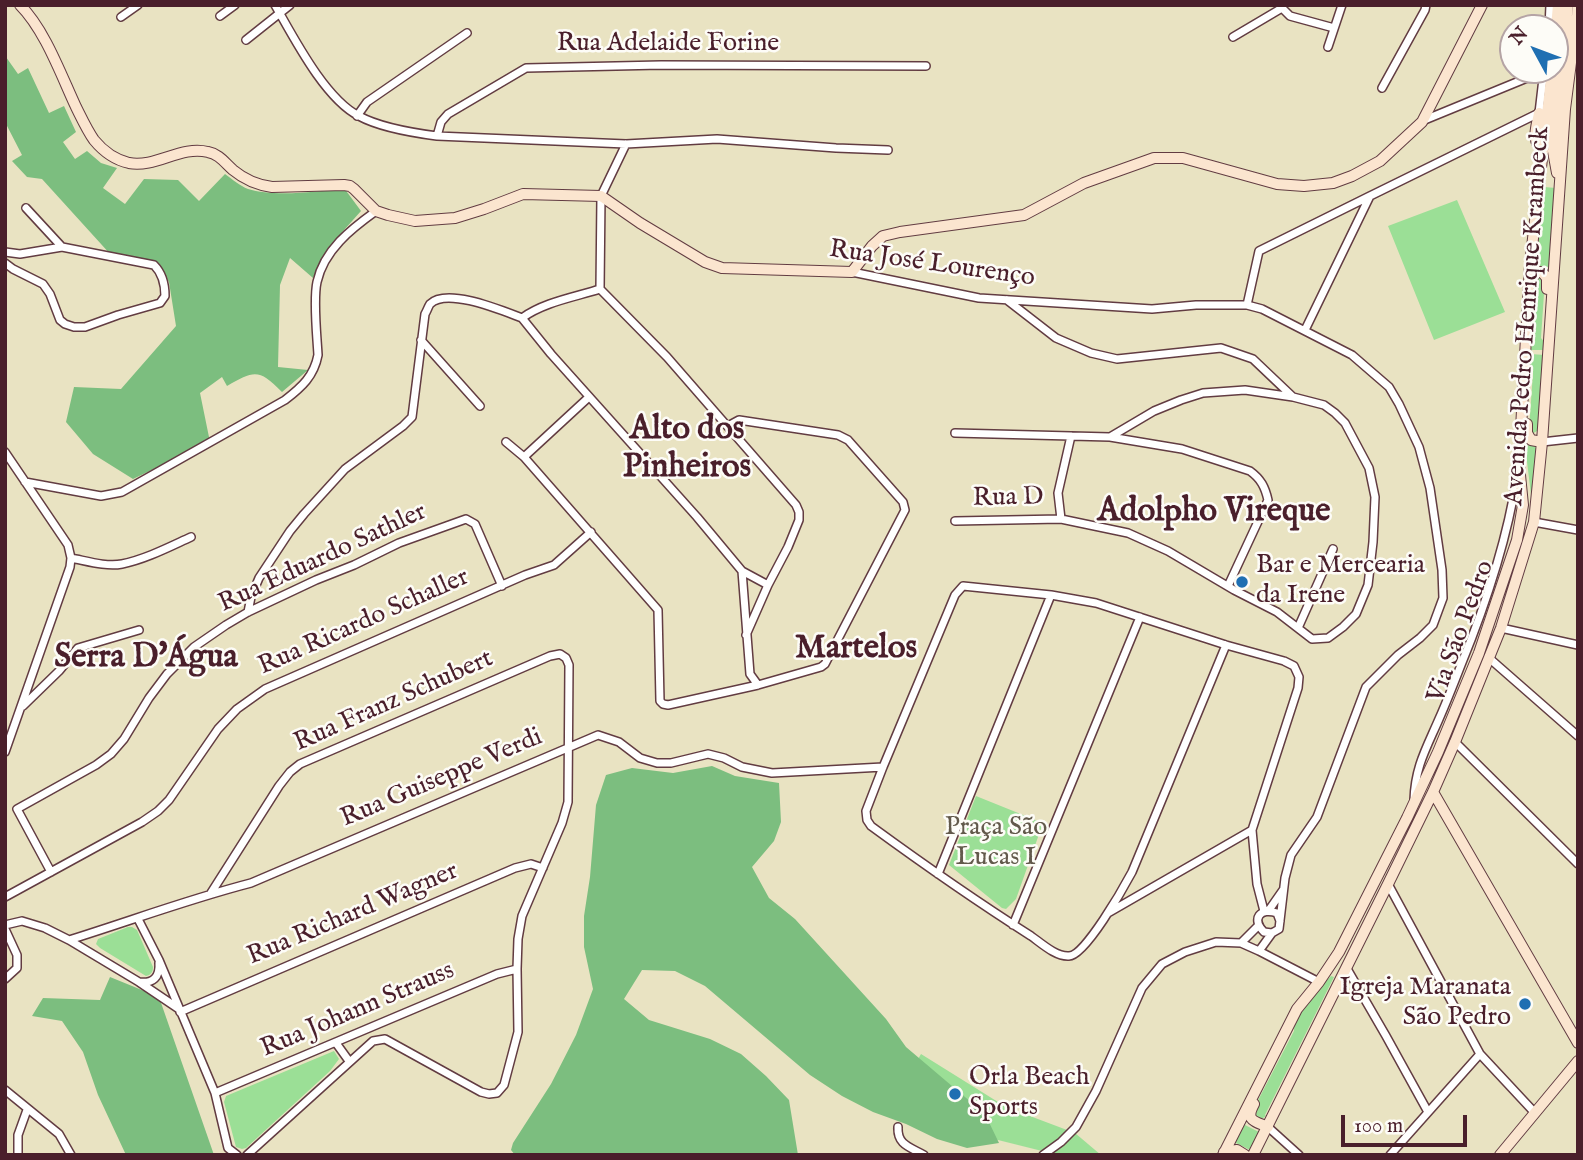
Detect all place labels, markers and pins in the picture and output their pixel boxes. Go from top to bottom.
place label: Bar e Mercearia da Irene [1256,551,1425,612]
marker: Bar e Mercearia da Irene [1234,574,1250,590]
place label: Igreja Maranata São Pedro [1339,973,1511,1034]
marker: Igreja Maranata São Pedro [1517,996,1533,1012]
place label: Orla Beach Sports [969,1063,1089,1124]
marker: Orla Beach Sports [947,1086,963,1102]

